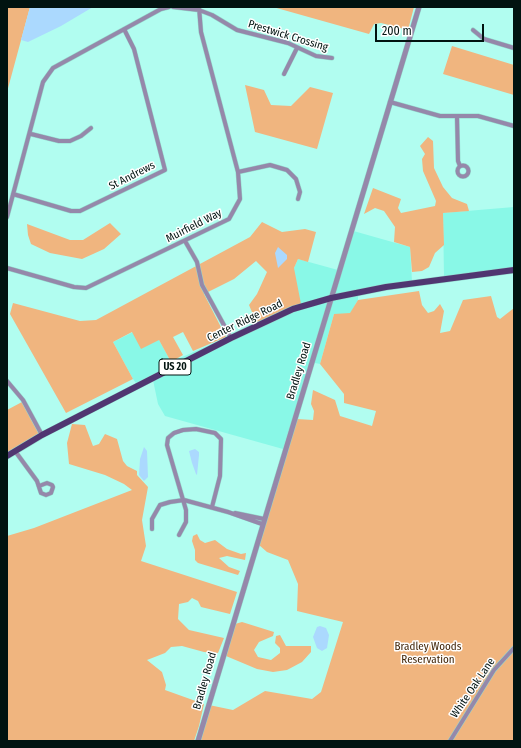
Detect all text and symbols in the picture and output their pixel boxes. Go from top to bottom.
scale bar [377,16,486,42]
street label: Prestwick Crossing [246,18,330,54]
text: 200 m [382,24,412,38]
street label: St Andrews [107,159,157,193]
street label: Muirfield Way [164,206,224,246]
street label: Center Ridge Road [205,297,285,345]
street label: Bradley Road [284,341,314,401]
road number: US 20 [159,359,191,375]
park label: Bradley Woods Reservation [395,640,461,666]
street label: Bradley Road [190,651,220,711]
street label: White Oak Lane [448,655,498,721]

